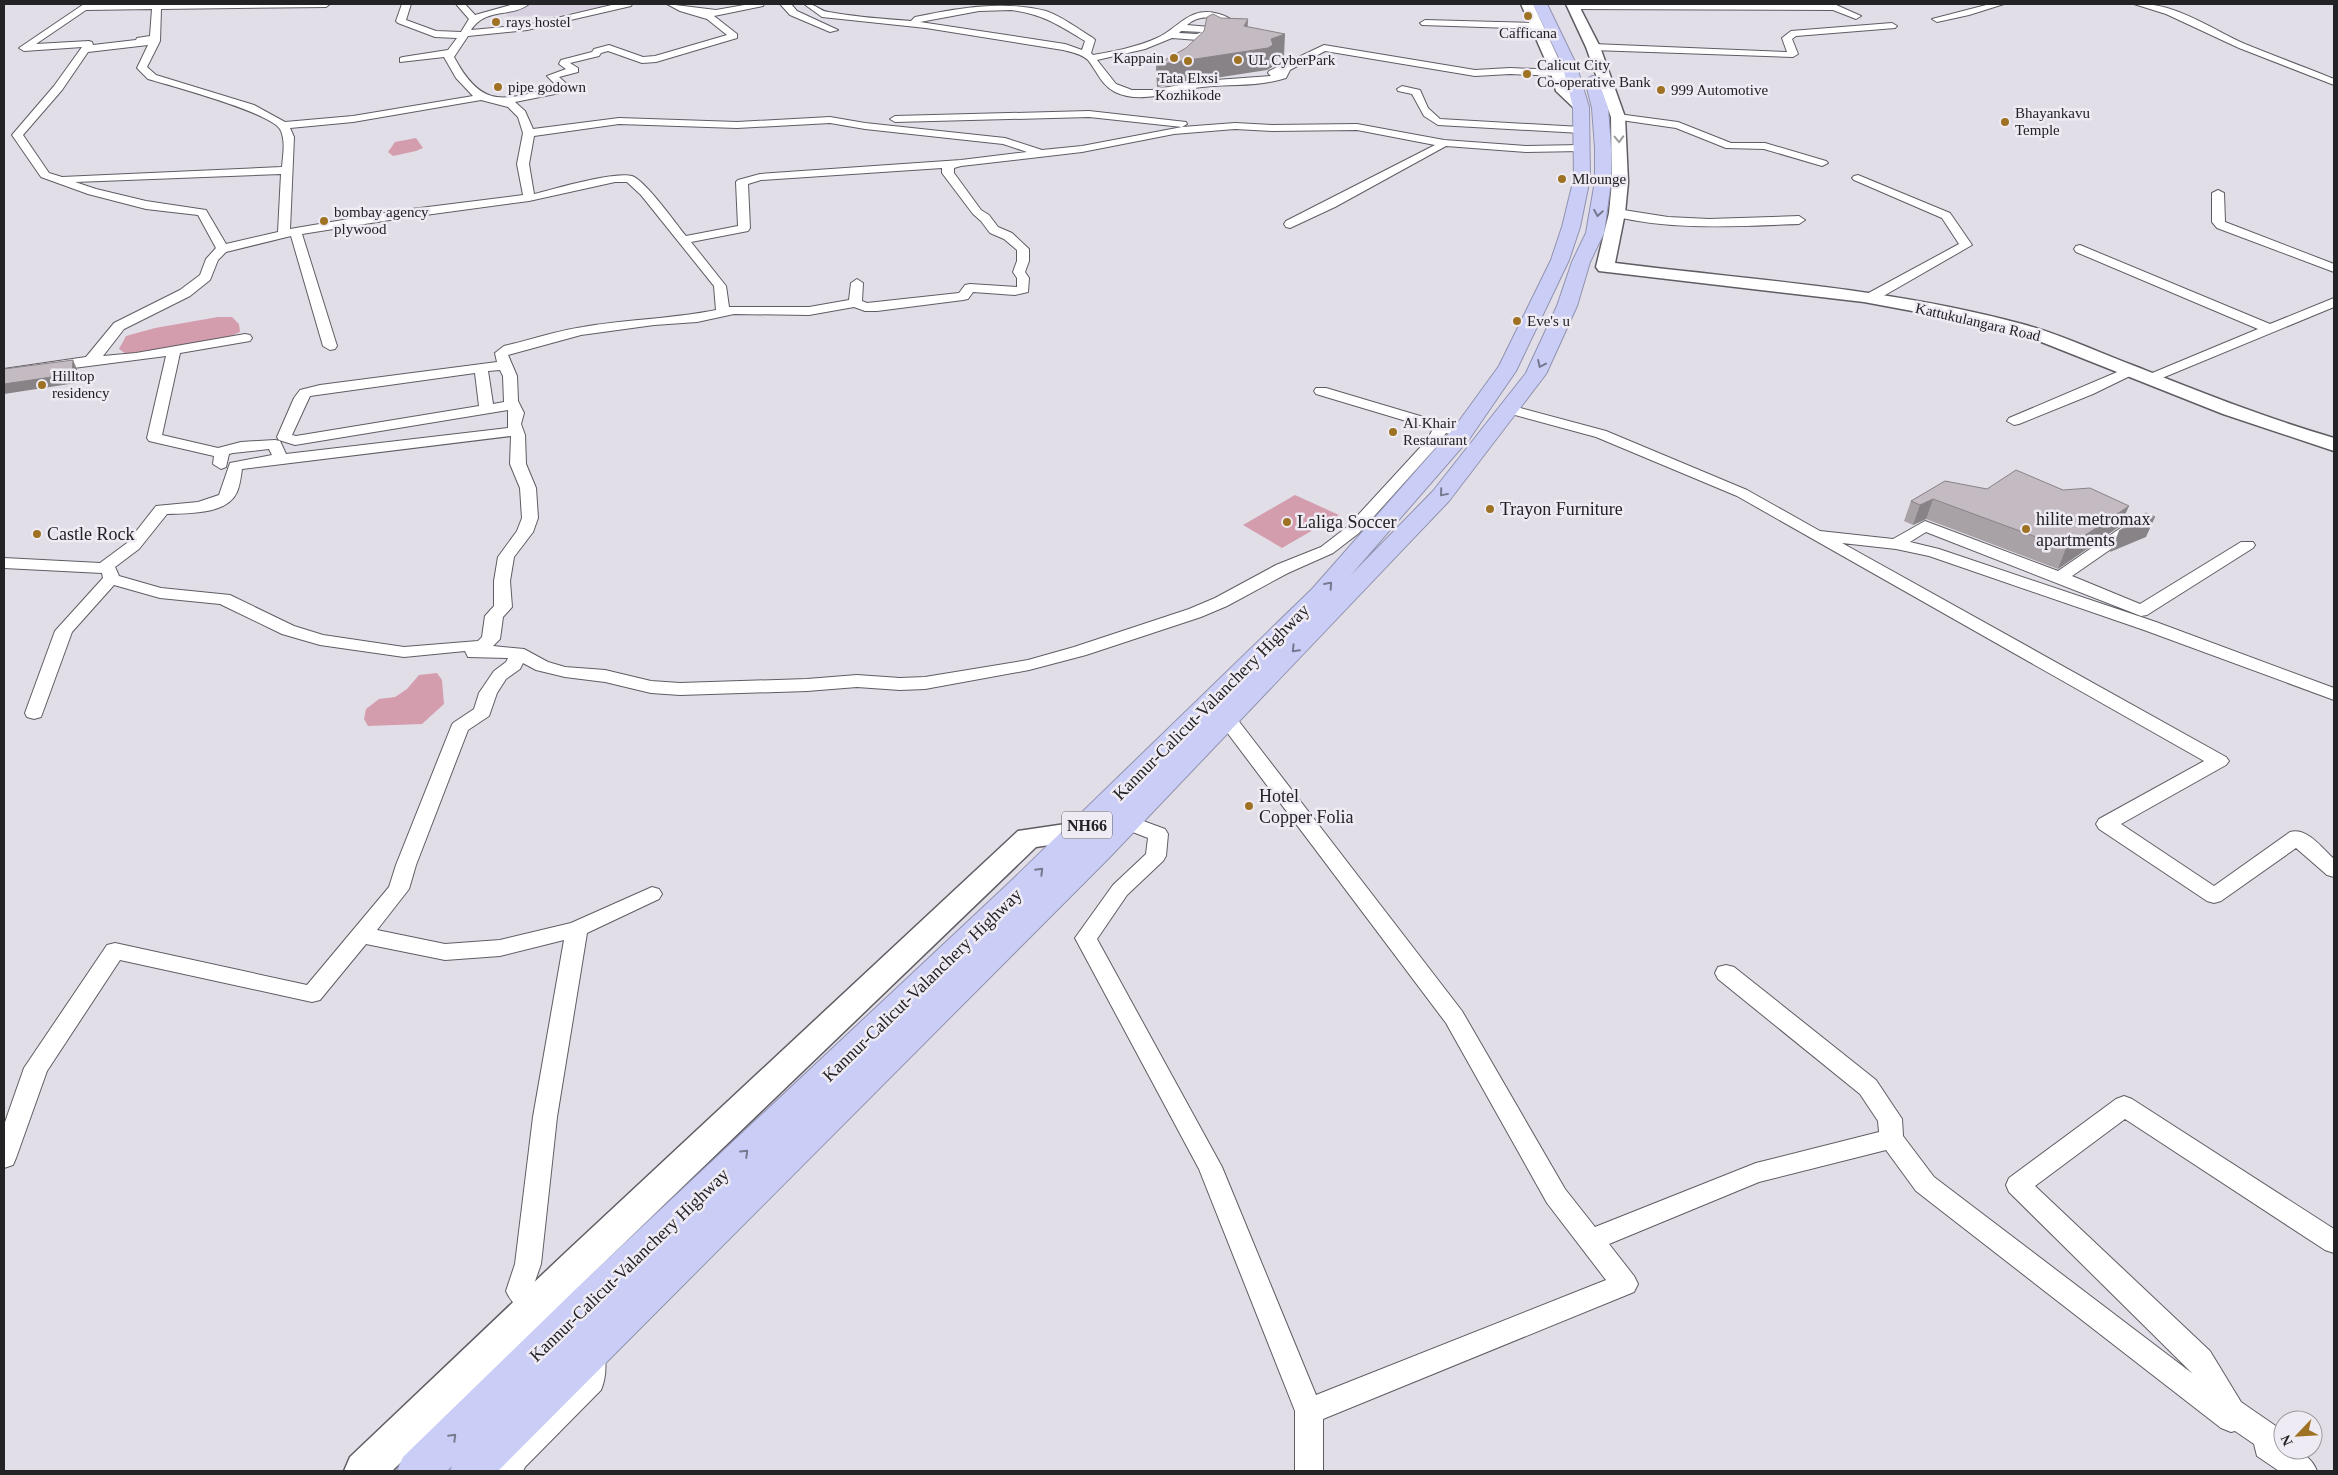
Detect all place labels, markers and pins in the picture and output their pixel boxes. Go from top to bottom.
marker: Cafficana [1522,10,1534,22]
place label: rays hostel [506,14,571,30]
marker: rays hostel [490,16,502,28]
place label: Cafficana [1499,25,1557,41]
place label: Kappain [1113,50,1164,66]
marker: Kappain [1168,52,1180,64]
place label: UL CyberPark [1248,52,1336,68]
marker: UL CyberPark [1232,54,1244,66]
marker: Tata Elxsi Kozhikode [1182,55,1194,67]
place label: Calicut City Co-operative Bank [1537,57,1651,90]
marker: Calicut City Co-operative Bank [1521,68,1533,80]
place label: Tata Elxsi Kozhikode [1155,70,1221,103]
place label: pipe godown [508,79,586,95]
marker: pipe godown [492,81,504,93]
place label: 999 Automotive [1671,82,1768,98]
marker: 999 Automotive [1655,84,1667,96]
place label: Bhayankavu Temple [2015,105,2090,138]
marker: Bhayankavu Temple [1999,116,2011,128]
place label: Mlounge [1572,171,1627,187]
marker: Mlounge [1556,173,1568,185]
place label: bombay agency plywood [334,204,429,237]
marker: bombay agency plywood [318,215,330,227]
place label: Eve's u [1527,313,1571,329]
marker: Eve's u [1511,315,1523,327]
place label: Hilltop residency [52,368,110,401]
marker: Hilltop residency [36,379,48,391]
place label: Al Khair Restaurant [1403,415,1468,448]
marker: Al Khair Restaurant [1387,426,1399,438]
place label: Trayon Furniture [1500,499,1623,519]
marker: Trayon Furniture [1484,503,1496,515]
place label: hilite metromax apartments [2036,509,2150,550]
place label: Laliga Soccer [1297,512,1396,532]
marker: Laliga Soccer [1281,516,1293,528]
marker: hilite metromax apartments [2020,523,2032,535]
place label: Castle Rock [47,524,135,544]
marker: Castle Rock [31,528,43,540]
place label: Hotel Copper Folia [1259,786,1354,827]
marker: Hotel Copper Folia [1243,800,1255,812]

